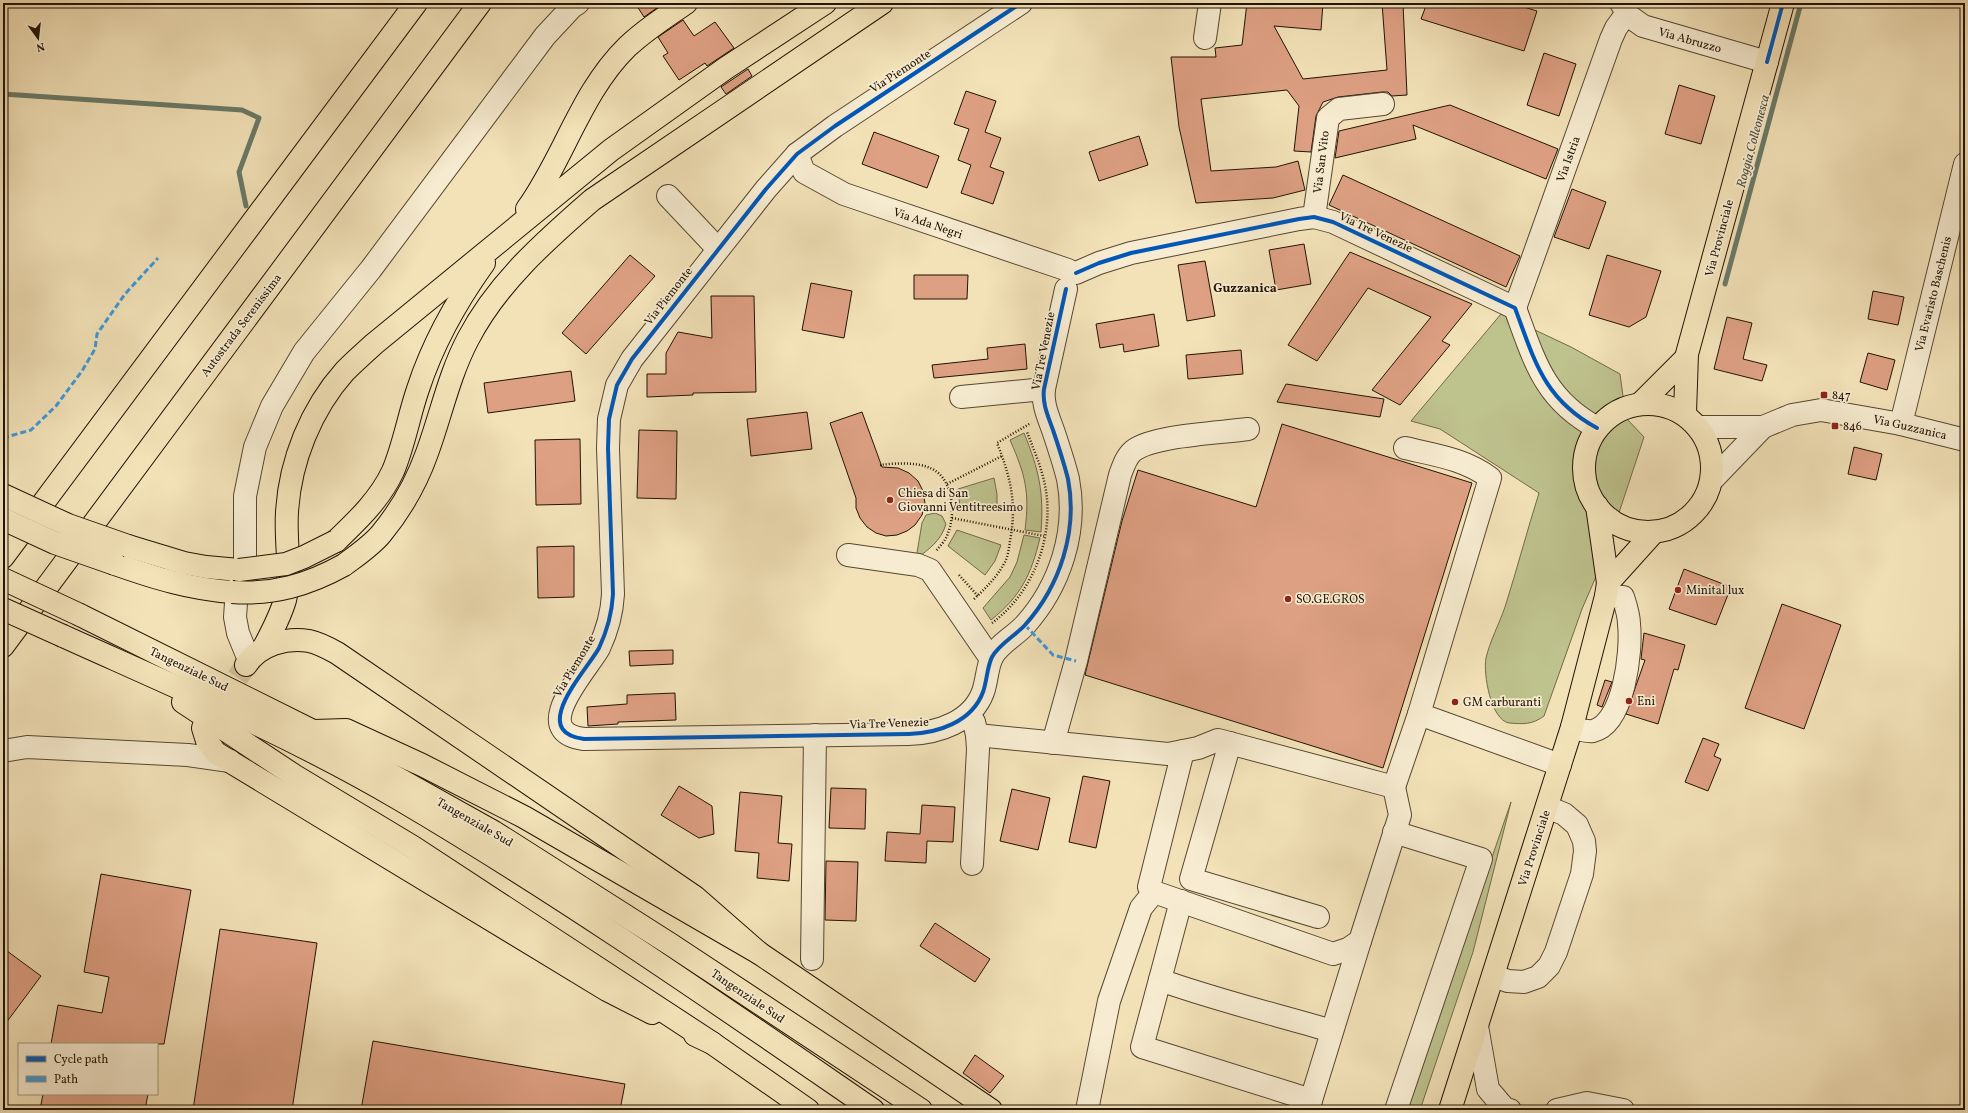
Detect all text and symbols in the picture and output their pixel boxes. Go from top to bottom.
north arrow [18,18,58,58]
street label: Via Abruzzo [1656,24,1723,58]
text: N [34,38,46,54]
street label: Via Piemonte [867,46,934,98]
water label: Roggia Colleonesca [1733,93,1775,190]
street label: Via San Vito [1310,130,1334,194]
street label: Via Istria [1553,134,1585,185]
street label: Via Provinciale [1702,198,1738,279]
street label: Via Ada Negri [891,205,965,243]
street label: Via Tre Venezie [1336,209,1415,257]
street label: Via Evaristo Baschenis [1912,235,1956,354]
street label: Via Piemonte [641,264,697,329]
street label: Autostrada Serenissima [198,271,286,380]
district label: Guzzanica [1213,280,1277,298]
street label: Via Tre Venezie [1029,310,1059,392]
place label: 847 [1832,388,1851,404]
marker: 847 [1819,390,1829,400]
street label: Via Guzzanica [1871,412,1948,444]
place label: 846 [1843,419,1862,435]
marker: 846 [1830,421,1840,431]
place label: Chiesa di San Giovanni Ventitreesimo [898,486,1023,516]
marker: Chiesa di San Giovanni Ventitreesimo [885,495,895,505]
place label: Minital lux [1686,583,1744,599]
marker: Minital lux [1673,585,1683,595]
place label: SO.GE.GROS [1296,592,1365,608]
marker: SO.GE.GROS [1283,594,1293,604]
street label: Via Piemonte [550,632,600,701]
street label: Tangenziale Sud [146,644,231,696]
place label: Eni [1637,694,1655,710]
place label: GM carburanti [1463,695,1541,711]
marker: Eni [1624,696,1634,706]
marker: GM carburanti [1450,697,1460,707]
street label: Via Tre Venezie [849,715,929,733]
street label: Tangenziale Sud [433,794,516,851]
street label: Via Provinciale [1515,808,1555,888]
street label: Tangenziale Sud [707,966,788,1028]
legend [18,1043,158,1095]
text: Cycle path [54,1052,109,1068]
text: Path [54,1072,78,1088]

